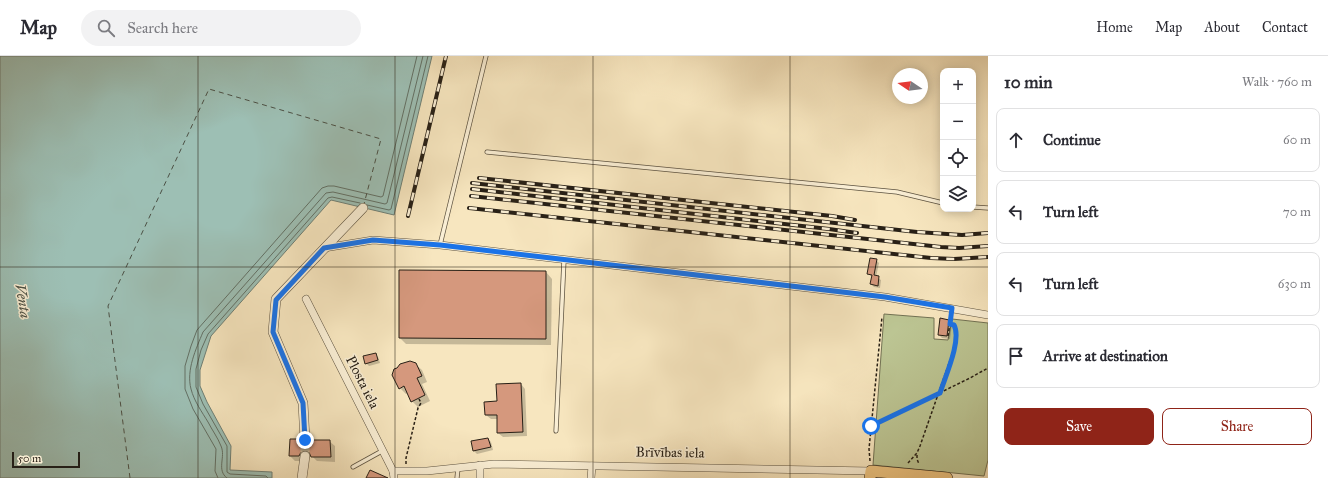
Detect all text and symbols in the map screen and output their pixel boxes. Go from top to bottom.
search box [81,10,361,46]
text: Map [20,16,57,39]
icon: search [95,17,117,39]
text: Search here [127,19,198,37]
text: Home [1096,19,1133,36]
text: Map [1155,19,1182,36]
text: About [1204,19,1240,36]
text: Contact [1262,19,1308,36]
north arrow [892,68,928,104]
map controls [940,68,976,212]
button: + [940,68,976,104]
text: 10 min [1004,72,1052,93]
text: Walk · 760 m [1242,74,1312,90]
button: − [940,104,976,140]
icon: ahead [1005,129,1027,151]
text: Continue [1043,131,1101,149]
text: 60 m [1283,132,1311,148]
button: locate [940,140,976,176]
button: layers [940,176,976,212]
icon: left [1005,201,1027,223]
text: Turn left [1043,203,1099,221]
text: 70 m [1283,204,1311,220]
icon: left [1005,273,1027,295]
text: Turn left [1043,275,1099,293]
text: 630 m [1278,276,1311,292]
water label: Venta [11,282,35,320]
icon: arrive [1005,345,1027,367]
text: Arrive at destination [1043,347,1168,365]
street label: Plosta iela [342,353,383,412]
button: Save [1004,408,1154,445]
button: Share [1162,408,1312,445]
route start [862,417,880,435]
route end [296,431,314,449]
street label: Brīvības iela [635,443,705,462]
scale bar [12,450,80,469]
text: 50 m [18,452,41,465]

